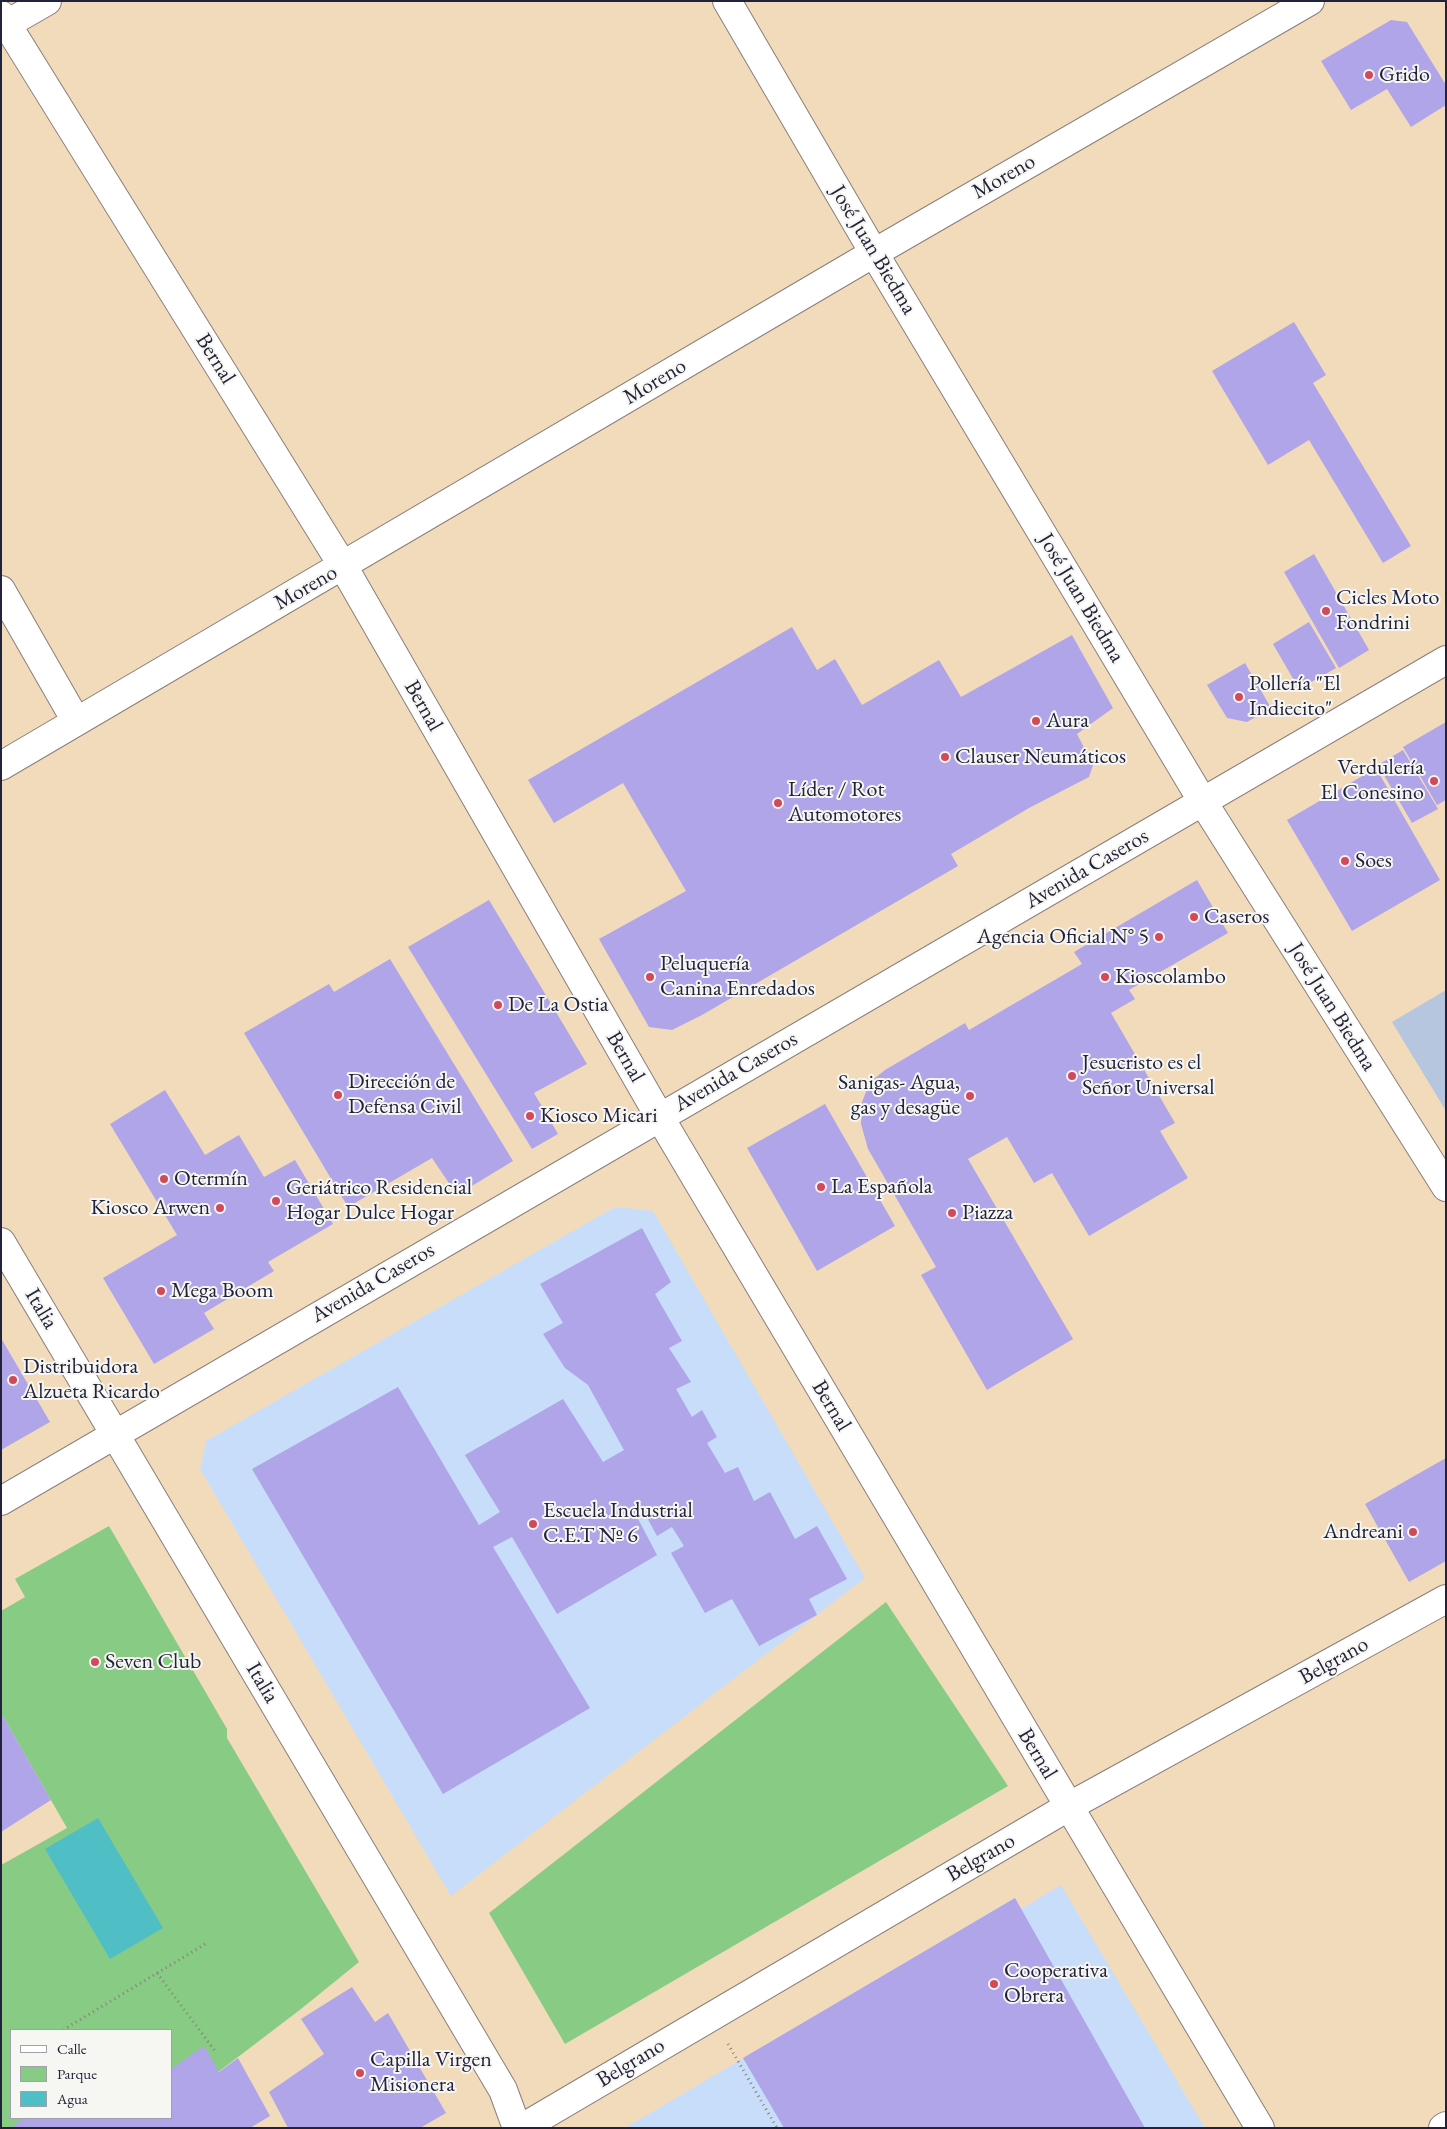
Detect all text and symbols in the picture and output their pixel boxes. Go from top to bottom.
place label: Grido [1379,62,1430,88]
marker: Grido [1363,69,1375,81]
street label: Moreno [968,148,1040,206]
street label: José Juan Biedma [824,181,922,319]
street label: Bernal [189,329,241,389]
street label: Moreno [619,353,691,411]
street label: José Juan Biedma [1032,529,1130,667]
street label: Moreno [270,559,342,617]
place label: Cicles Moto Fondrini [1336,585,1439,636]
marker: Cicles Moto Fondrini [1320,605,1332,617]
place label: Pollería "El Indiecito" [1249,671,1341,722]
street label: Bernal [398,676,448,736]
marker: Pollería "El Indiecito" [1233,691,1245,703]
place label: Aura [1046,708,1089,734]
marker: Aura [1030,715,1042,727]
place label: Clauser Neumáticos [955,744,1126,770]
marker: Clauser Neumáticos [939,751,951,763]
place label: Verdulería El Conesino [1320,755,1424,806]
marker: Verdulería El Conesino [1428,775,1440,787]
place label: Líder / Rot Automotores [788,777,901,828]
marker: Líder / Rot Automotores [772,797,784,809]
street label: Avenida Caseros [1021,823,1153,915]
place label: Soes [1355,848,1392,874]
marker: Soes [1339,855,1351,867]
place label: Caseros [1204,904,1269,930]
marker: Caseros [1188,911,1200,923]
place label: Agencia Oficial N° 5 [977,924,1149,950]
marker: Agencia Oficial N° 5 [1153,931,1165,943]
street label: José Juan Biedma [1282,938,1382,1076]
place label: Peluquería Canina Enredados [660,951,815,1002]
place label: Kioscolambo [1115,964,1226,990]
marker: Peluquería Canina Enredados [644,971,656,983]
marker: Kioscolambo [1099,971,1111,983]
place label: De La Ostia [508,992,609,1018]
marker: De La Ostia [492,999,504,1011]
street label: Avenida Caseros [670,1026,802,1118]
street label: Bernal [600,1027,650,1087]
place label: Jesucristo es el Señor Universal [1082,1050,1214,1102]
place label: Dirección de Defensa Civil [348,1069,461,1120]
place label: Sanigas- Agua, gas y desagüe [838,1070,960,1122]
marker: Jesucristo es el Señor Universal [1066,1070,1078,1082]
marker: Dirección de Defensa Civil [332,1089,344,1101]
marker: Sanigas- Agua, gas y desagüe [964,1090,976,1102]
place label: Kiosco Micari [540,1103,658,1129]
marker: Kiosco Micari [524,1110,536,1122]
place label: Otermín [174,1166,248,1192]
marker: Otermín [158,1173,170,1185]
place label: La Española [831,1174,933,1200]
place label: Geriátrico Residencial Hogar Dulce Hogar [286,1175,472,1226]
marker: La Española [815,1181,827,1193]
place label: Kiosco Arwen [91,1195,210,1221]
marker: Geriátrico Residencial Hogar Dulce Hogar [270,1195,282,1207]
place label: Piazza [962,1200,1013,1226]
marker: Kiosco Arwen [214,1202,226,1214]
marker: Piazza [946,1207,958,1219]
street label: Avenida Caseros [307,1237,439,1329]
place label: Mega Boom [171,1278,274,1304]
street label: Italia [19,1284,63,1334]
marker: Mega Boom [155,1285,167,1297]
place label: Distribuidora Alzueta Ricardo [23,1354,160,1405]
marker: Distribuidora Alzueta Ricardo [7,1374,19,1386]
street label: Bernal [806,1376,856,1436]
place label: Escuela Industrial C.E.T Nº 6 [543,1498,693,1550]
marker: Escuela Industrial C.E.T Nº 6 [527,1518,539,1530]
place label: Andreani [1323,1519,1403,1545]
marker: Andreani [1407,1526,1419,1538]
street label: Belgrano [1295,1631,1373,1691]
place label: Seven Club [105,1649,201,1675]
marker: Seven Club [89,1656,101,1668]
street label: Italia [240,1658,284,1708]
street label: Bernal [1012,1724,1062,1784]
street label: Belgrano [942,1828,1020,1888]
place label: Cooperativa Obrera [1004,1958,1108,2010]
marker: Cooperativa Obrera [988,1978,1000,1990]
legend [10,2029,172,2119]
street label: Belgrano [592,2032,670,2094]
text: Calle [57,2039,87,2058]
place label: Capilla Virgen Misionera [370,2047,492,2098]
text: Parque [57,2064,97,2083]
marker: Capilla Virgen Misionera [354,2067,366,2079]
text: Agua [57,2089,88,2108]

